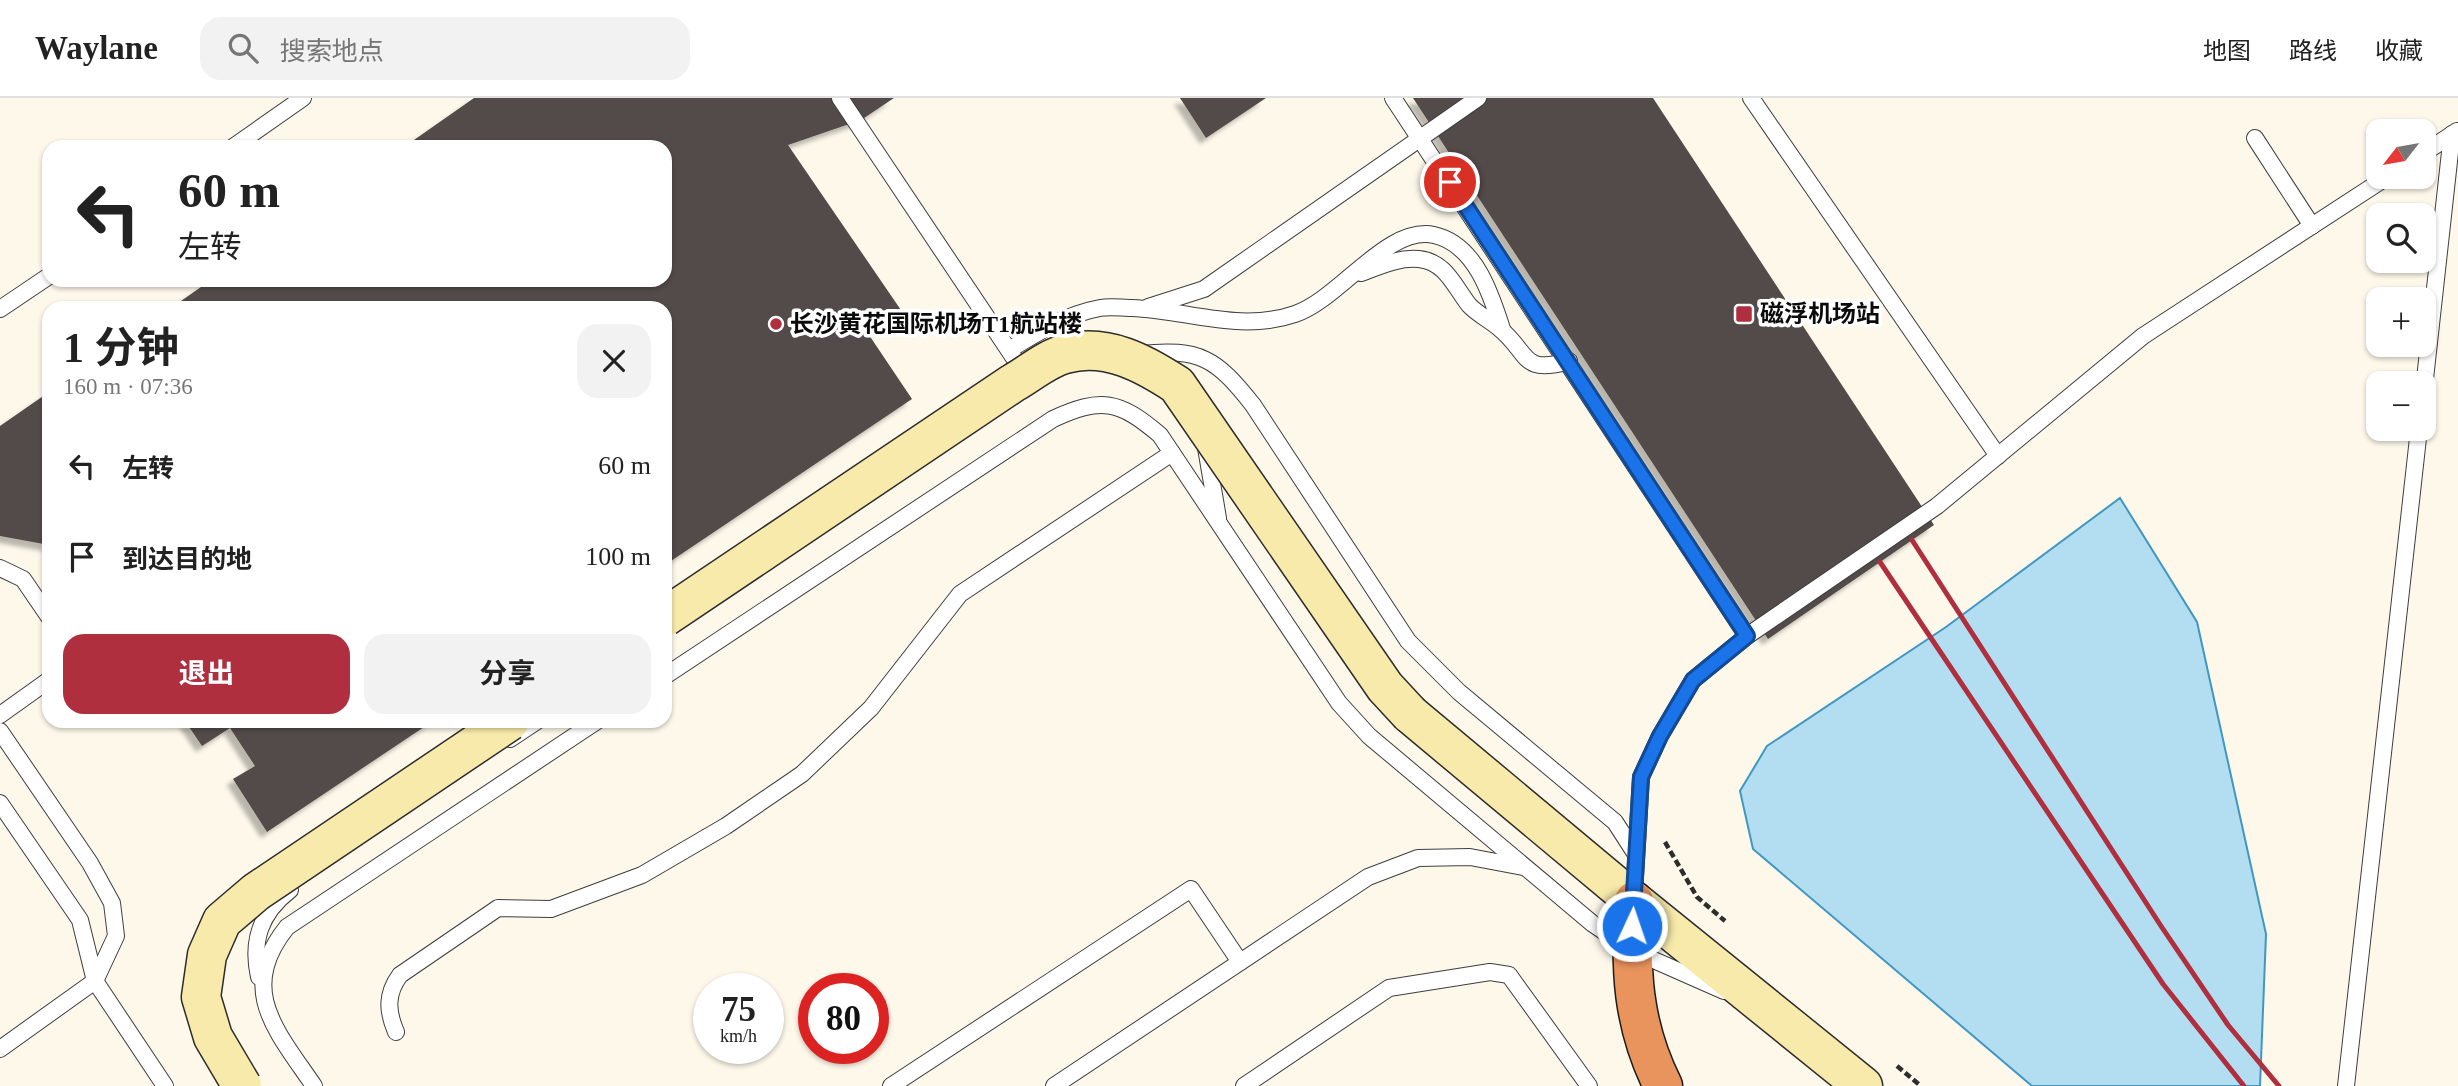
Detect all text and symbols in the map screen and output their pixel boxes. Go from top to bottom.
search box [200,17,690,80]
icon: search [224,29,262,67]
text: Waylane [35,30,158,66]
text: 搜索地点 [280,37,384,66]
text: 地图 [2203,38,2251,64]
text: 路线 [2289,38,2337,64]
text: 收藏 [2375,38,2423,64]
north arrow [2366,119,2436,189]
map controls [2366,119,2436,441]
pin [1420,152,1480,212]
text: 60 m [178,163,280,218]
icon: arrive [1431,163,1469,201]
icon: left [63,168,154,259]
button: search [2366,203,2436,273]
text: 左转 [178,229,242,265]
button: + [2366,287,2436,357]
place label: 磁浮机场站 [1760,301,1880,327]
marker: 磁浮机场站 [1734,304,1754,324]
place label: 长沙黄花国际机场T1航站楼 [790,311,1082,337]
marker: 长沙黄花国际机场T1航站楼 [768,316,784,332]
button: close [577,324,651,398]
text: 1 分钟 [63,325,179,371]
button: − [2366,371,2436,441]
text: 160 m · 07:36 [63,374,193,399]
icon: left [63,447,101,485]
text: 60 m [598,451,651,480]
text: 左转 [122,454,174,483]
icon: arrive [63,538,101,576]
text: 100 m [585,542,651,571]
text: 到达目的地 [122,545,252,574]
button: 退出 [63,634,350,714]
button: 分享 [364,634,651,714]
position arrow [1595,889,1669,963]
speed limit sign: 80 [798,973,889,1064]
text: 75 [721,990,756,1029]
text: km/h [720,1026,757,1046]

